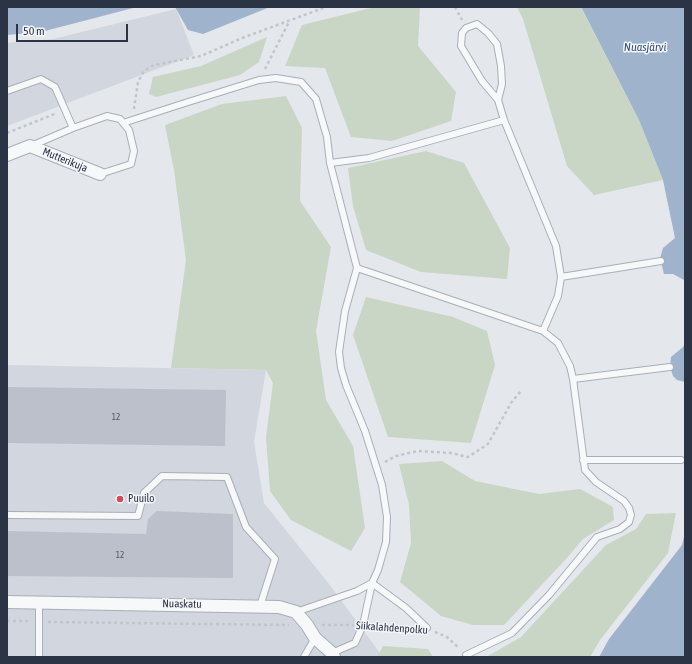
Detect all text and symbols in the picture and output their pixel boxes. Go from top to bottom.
scale bar [18,16,130,42]
text: 50 m [23,24,45,38]
water label: Nuasjärvi [624,40,666,54]
street label: Mutterikuja [41,145,89,175]
house number: 12 [112,412,120,422]
place label: Puuilo [128,492,155,506]
marker: Puuilo [115,494,125,504]
house number: 12 [116,550,124,560]
street label: Nuaskatu [162,597,202,611]
street label: Siikalahdenpolku [356,619,428,637]

